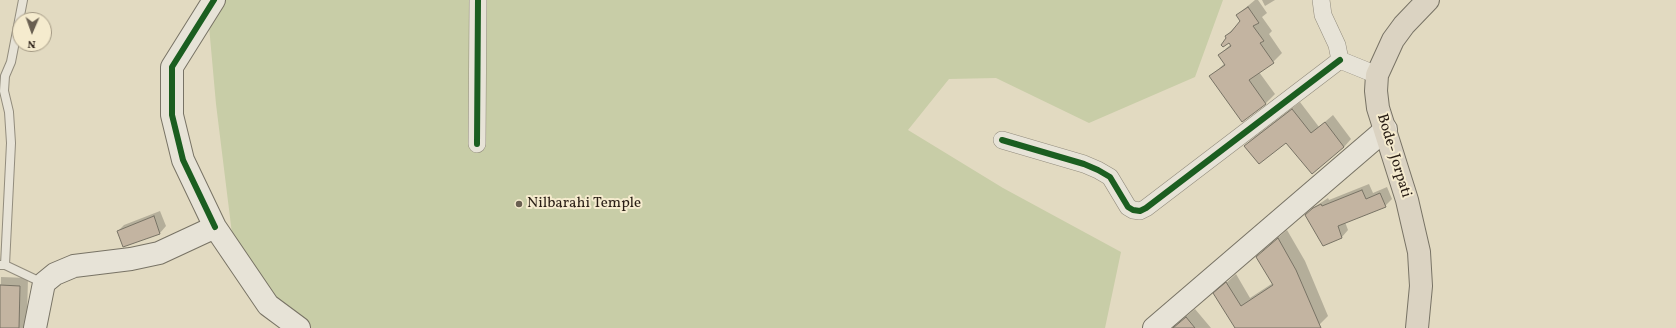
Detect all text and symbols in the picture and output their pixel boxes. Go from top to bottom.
north arrow [12,12,52,52]
text: N [27,36,36,51]
street label: Bode- Jorpati [1372,112,1414,200]
place label: Nilbarahi Temple [527,195,641,213]
marker: Nilbarahi Temple [514,199,524,209]

